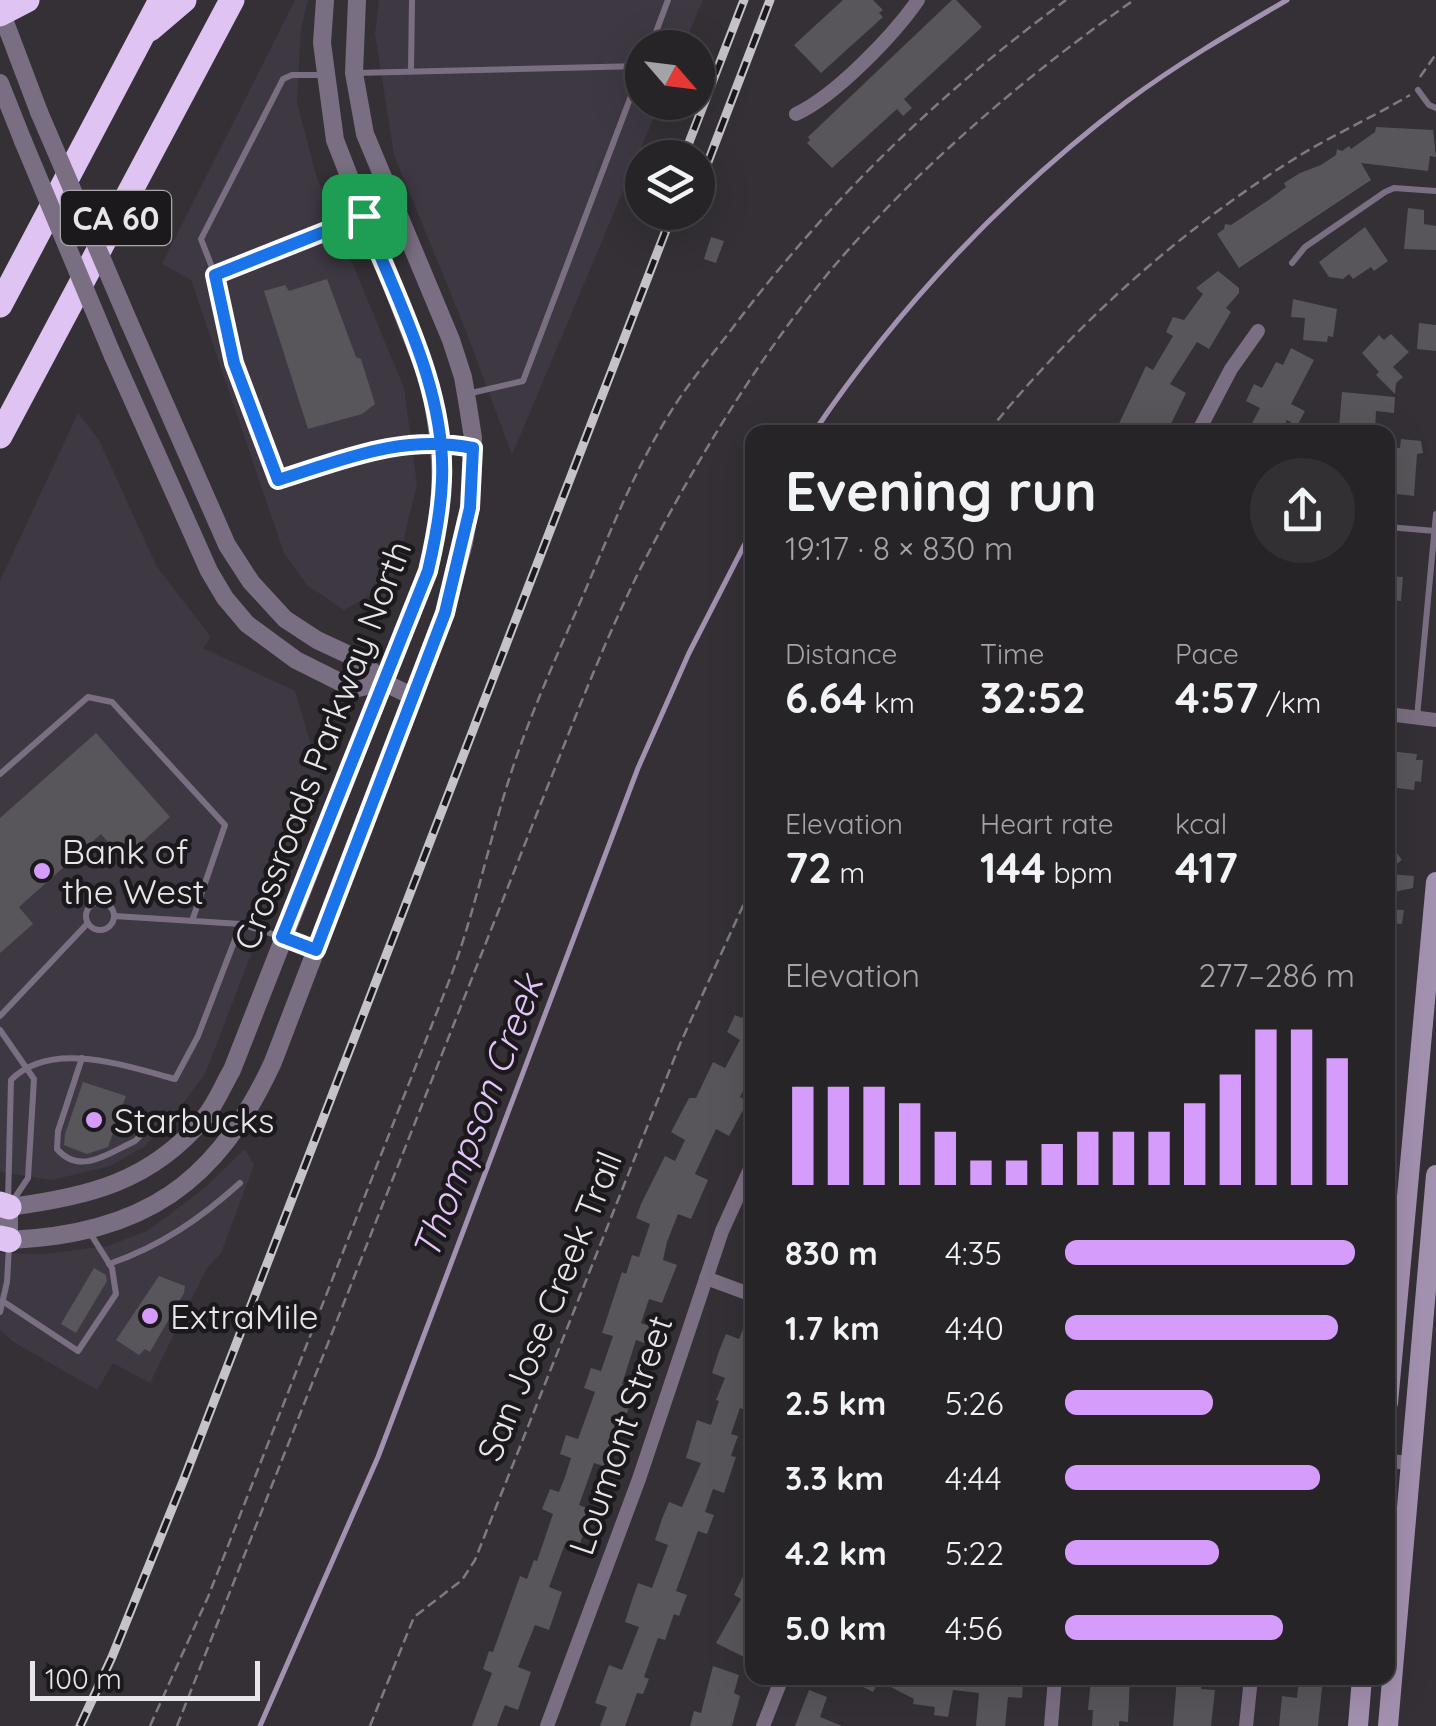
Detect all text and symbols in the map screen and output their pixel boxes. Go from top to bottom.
north arrow [625,30,715,120]
map controls [625,30,715,230]
button: layers [625,140,715,230]
pin [322,174,407,259]
icon: arrive [337,189,392,244]
road number: CA 60 [61,191,171,245]
text: Evening run [785,456,1097,525]
button: share [1250,458,1355,563]
text: 19:17 · 8 × 830 m [785,528,1013,568]
street label: Crossroads Parkway North [224,534,420,956]
text: Distance [785,636,897,671]
text: Time [980,636,1044,671]
text: Pace [1175,636,1239,671]
text: 6.64 [785,671,867,724]
text: 32:52 [980,671,1086,724]
text: 4:57 [1175,671,1258,724]
text: km [867,685,915,720]
text: /km [1258,685,1321,720]
text: Elevation [785,806,903,841]
text: Heart rate [980,806,1114,841]
text: kcal [1175,806,1227,841]
place label: Bank of the West [62,829,204,913]
text: 72 [785,841,832,894]
text: 144 [980,841,1046,894]
text: 417 [1175,841,1238,894]
text: m [832,855,865,890]
text: bpm [1046,855,1113,890]
marker: Bank of the West [31,860,53,882]
text: Elevation [785,955,920,995]
text: 277–286 m [1199,955,1355,995]
water label: Thompson Creek [401,965,555,1266]
place label: Starbucks [114,1098,274,1142]
marker: Starbucks [83,1109,105,1131]
street label: San Jose Creek Trail [467,1145,631,1467]
text: 830 m [785,1233,878,1273]
text: 4:35 [945,1233,1002,1273]
place label: ExtraMile [170,1294,319,1338]
marker: ExtraMile [139,1305,161,1327]
text: 1.7 km [785,1308,880,1348]
text: 4:40 [945,1308,1004,1348]
street label: Loumont Street [558,1310,682,1560]
text: 2.5 km [785,1383,886,1423]
text: 5:26 [945,1383,1003,1423]
text: 3.3 km [785,1458,884,1498]
text: 4:44 [945,1458,1002,1498]
text: 4.2 km [785,1533,887,1573]
text: 5:22 [945,1533,1004,1573]
text: 5.0 km [785,1608,886,1648]
text: 4:56 [945,1608,1003,1648]
scale bar [30,1656,260,1700]
text: 100 m [45,1661,122,1696]

